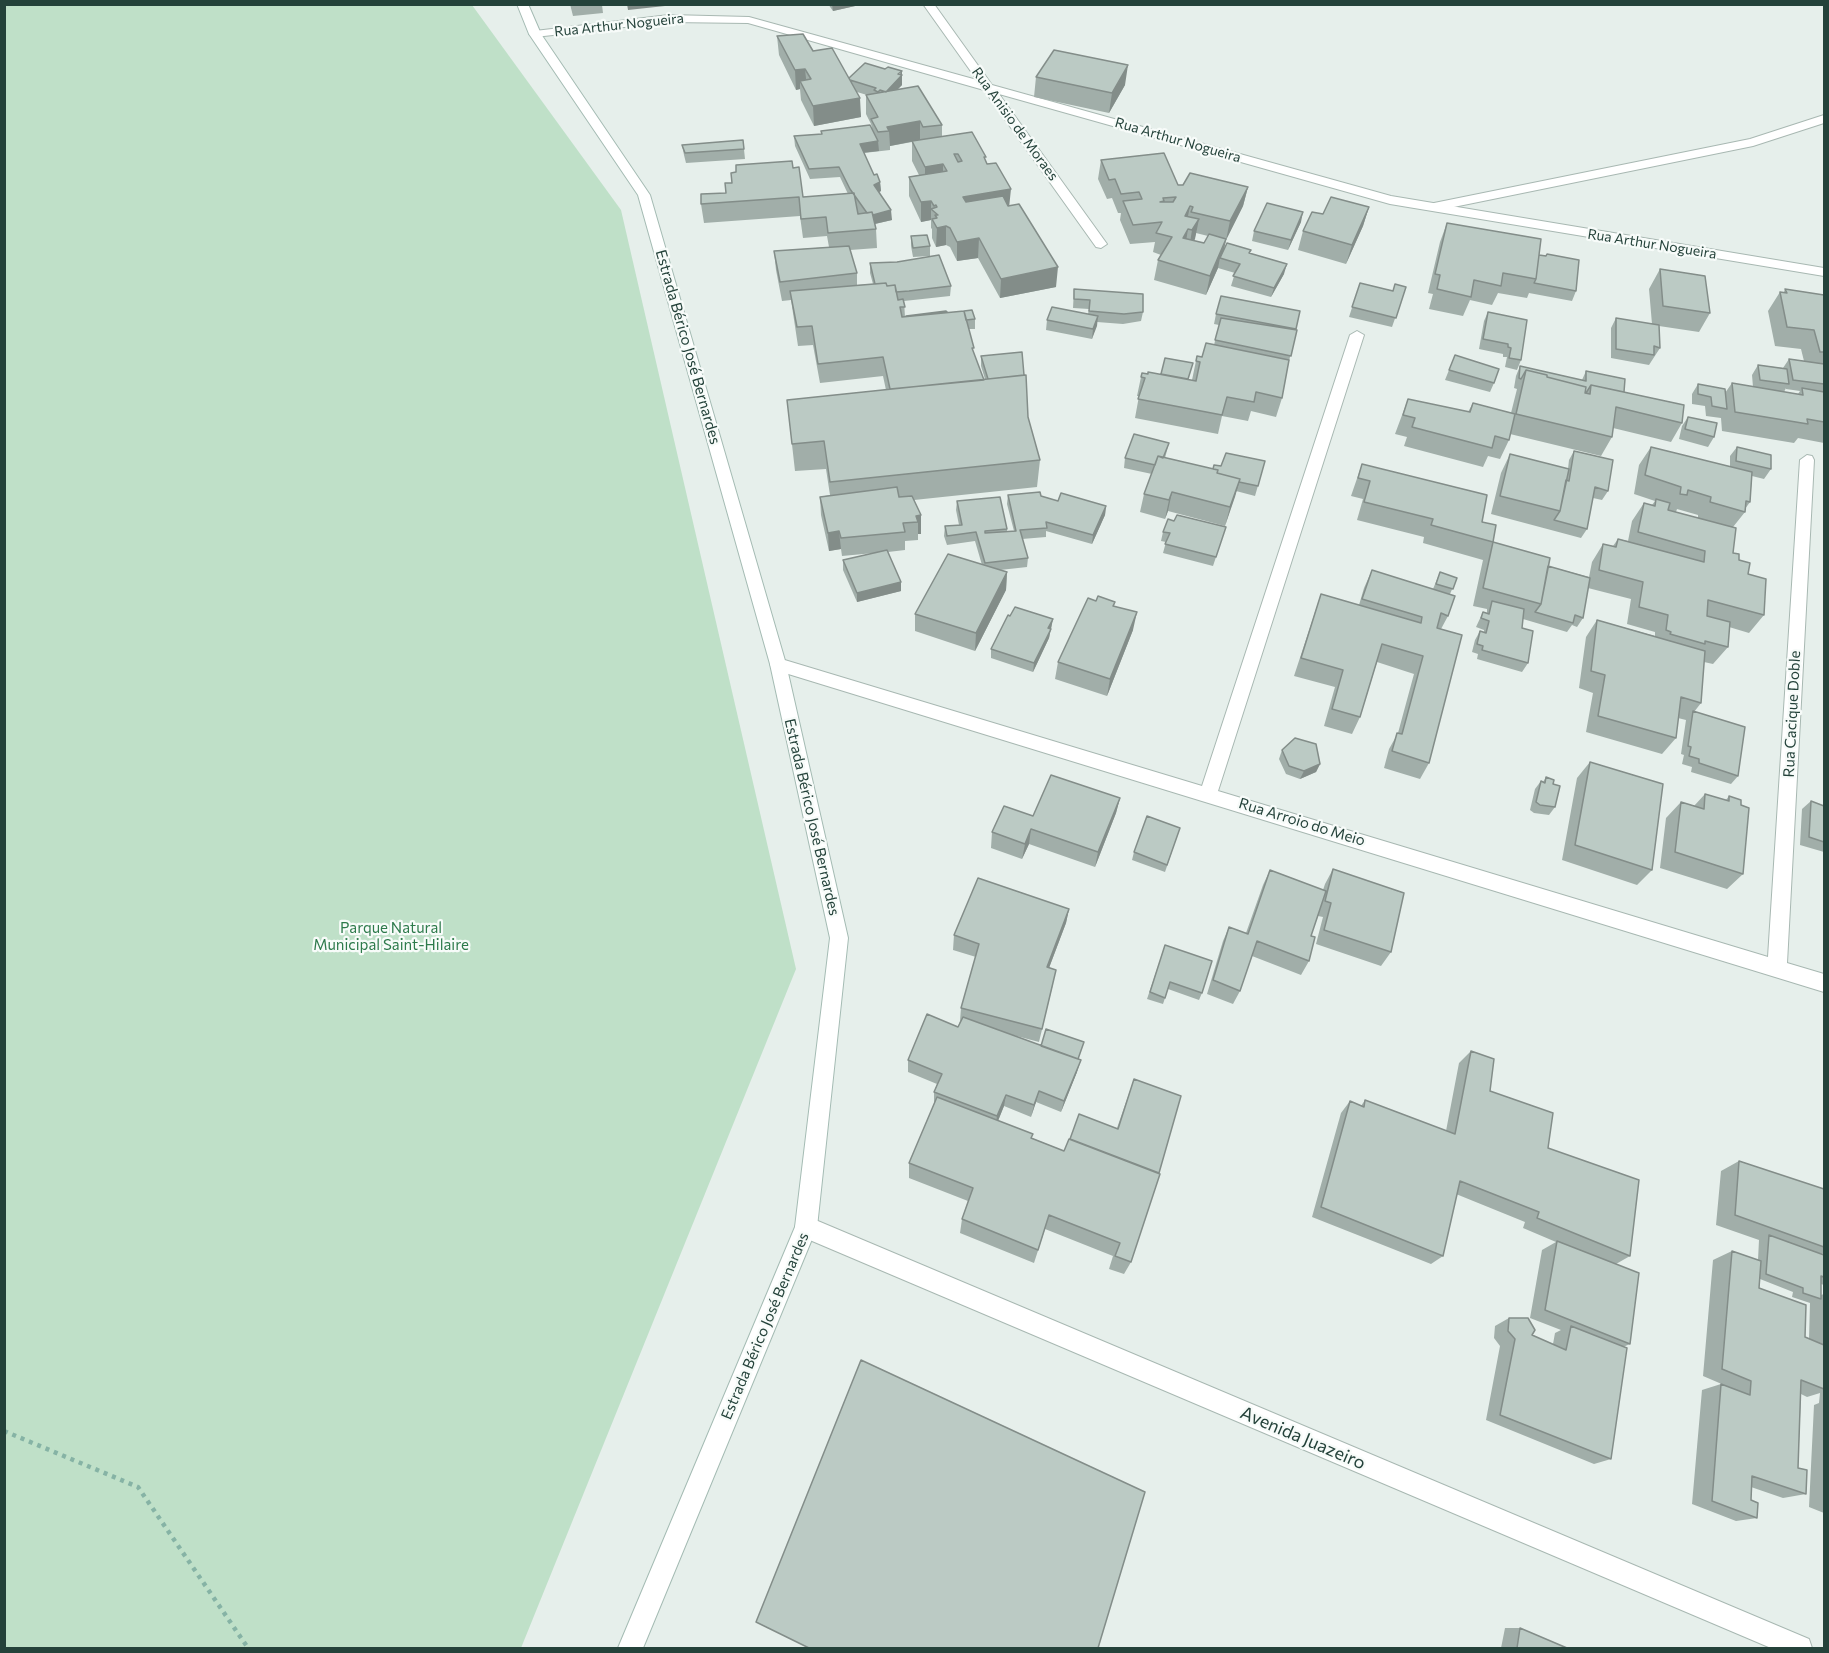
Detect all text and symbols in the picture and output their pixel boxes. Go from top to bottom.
street label: Rua Arthur Nogueira [553,10,685,40]
street label: Rua Anisio de Moraes [968,64,1062,184]
street label: Rua Arthur Nogueira [1113,114,1243,166]
street label: Rua Arthur Nogueira [1586,226,1718,262]
street label: Estrada Bérico José Bernardes [652,248,724,446]
street label: Rua Cacique Doble [1780,650,1804,778]
street label: Estrada Bérico José Bernardes [781,717,843,917]
street label: Rua Arroio do Meio [1237,794,1367,850]
park label: Parque Natural Municipal Saint-Hilaire [313,919,469,954]
street label: Estrada Bérico José Bernardes [717,1230,813,1422]
street label: Avenida Juazeiro [1237,1402,1369,1474]

